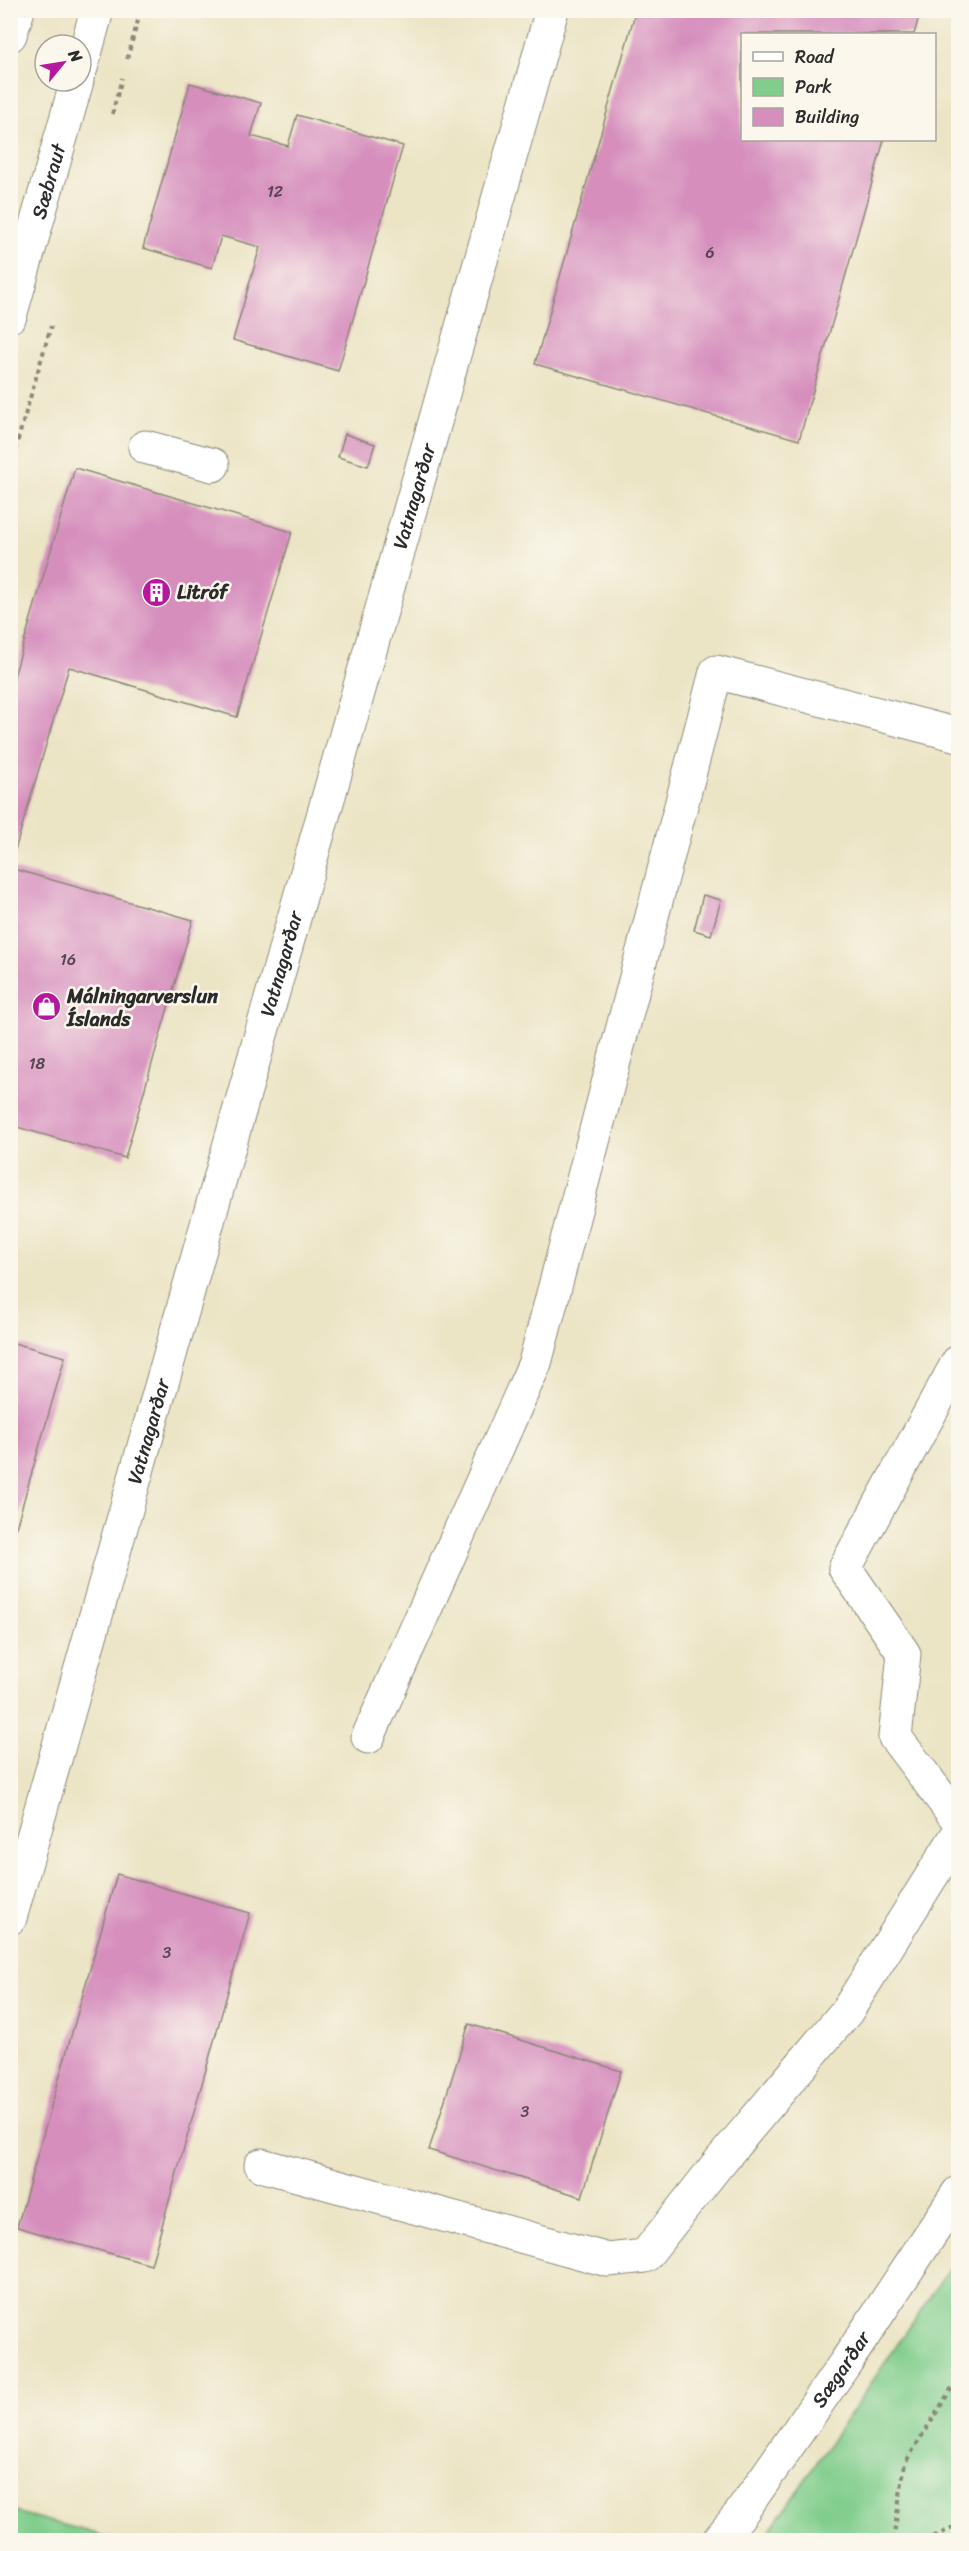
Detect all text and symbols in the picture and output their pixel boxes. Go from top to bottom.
north arrow [33,33,93,93]
legend [741,33,936,141]
text: Road [795,41,835,73]
text: N [60,43,91,69]
text: Park [795,71,832,103]
text: Building [795,101,859,133]
street label: Sæbraut [21,139,76,223]
house number: 12 [267,177,283,206]
house number: 6 [705,238,715,267]
street label: Vatnagarðar [382,438,446,553]
place label: Litróf [177,575,230,610]
building icon: Litróf [140,576,172,608]
street label: Vatnagarðar [249,905,313,1021]
house number: 16 [60,945,76,974]
place label: Málningarverslun Íslands [66,979,218,1037]
shop icon: Málningarverslun Íslands [30,991,62,1023]
house number: 18 [29,1049,46,1078]
street label: Vatnagarðar [117,1373,180,1488]
house number: 3 [163,1938,172,1967]
house number: 3 [521,2097,530,2126]
street label: Sægarðar [802,2323,880,2415]

